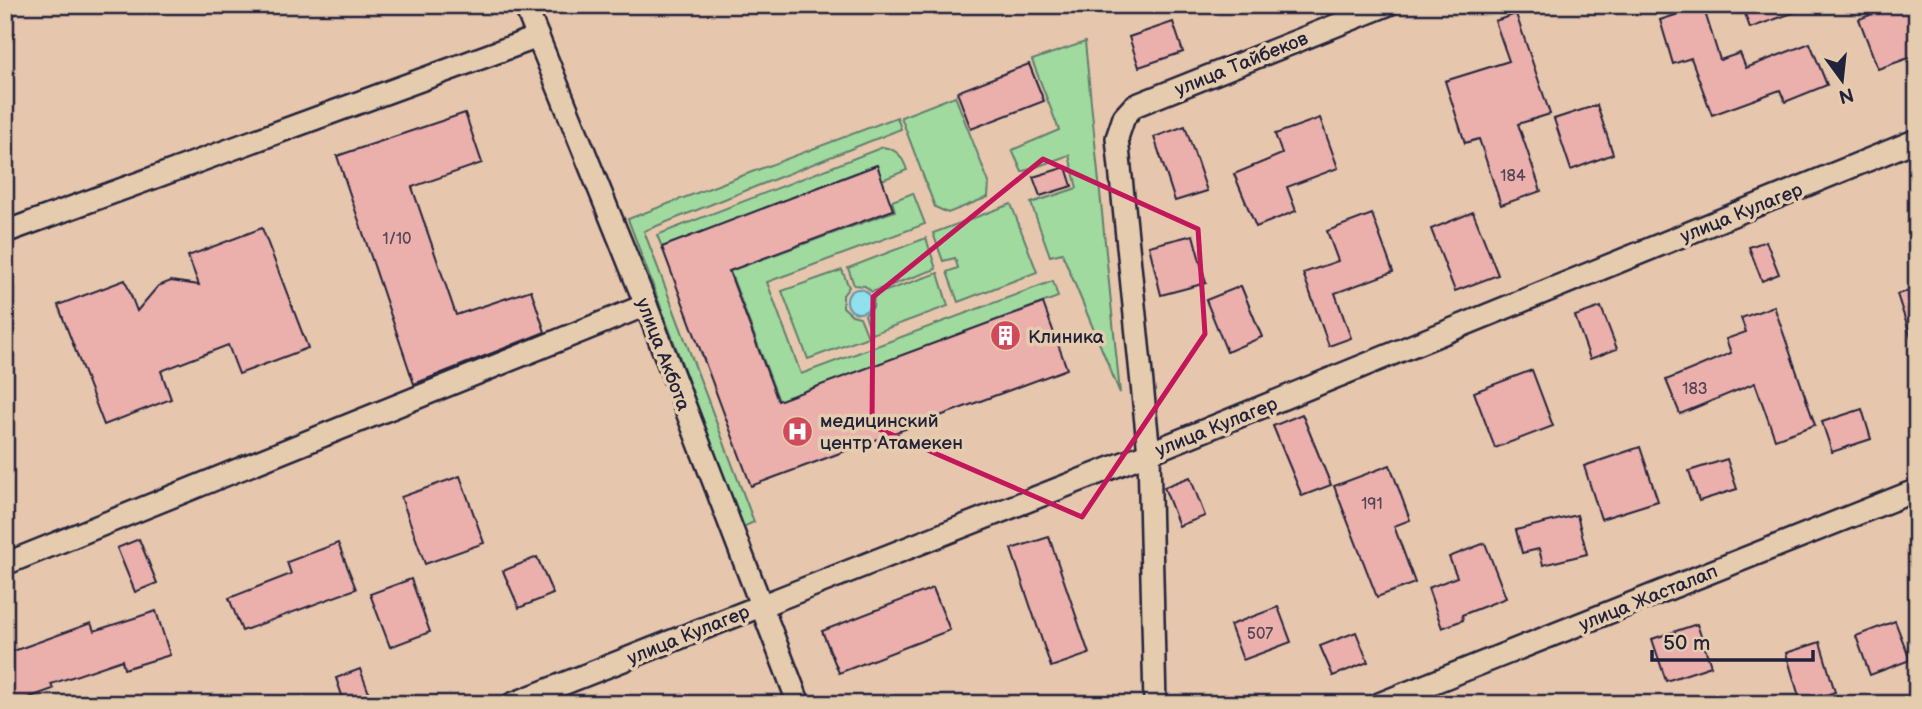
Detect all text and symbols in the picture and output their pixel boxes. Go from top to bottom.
street label: улица Тайбеков [1172,27,1311,102]
north arrow [1806,46,1876,116]
text: N [1836,82,1856,108]
house number: 184 [1500,167,1526,186]
street label: улица Кулагер [1677,178,1806,248]
house number: 1/10 [382,230,412,249]
street label: улица Акбота [631,295,695,414]
building icon: Клиника [988,319,1022,353]
place label: Клиника [1028,326,1104,349]
house number: 183 [1682,380,1708,399]
street label: улица Кулагер [1152,392,1281,462]
place label: медицинский центр Атамекен [820,410,963,455]
hospital icon: медицинский центр Атамекен [780,414,814,448]
house number: 191 [1361,495,1383,514]
street label: улица Жасталап [1576,560,1721,637]
street label: улица Кулагер [624,600,753,670]
scale bar [1652,618,1814,662]
house number: 507 [1247,625,1273,644]
text: 50 m [1663,631,1710,656]

